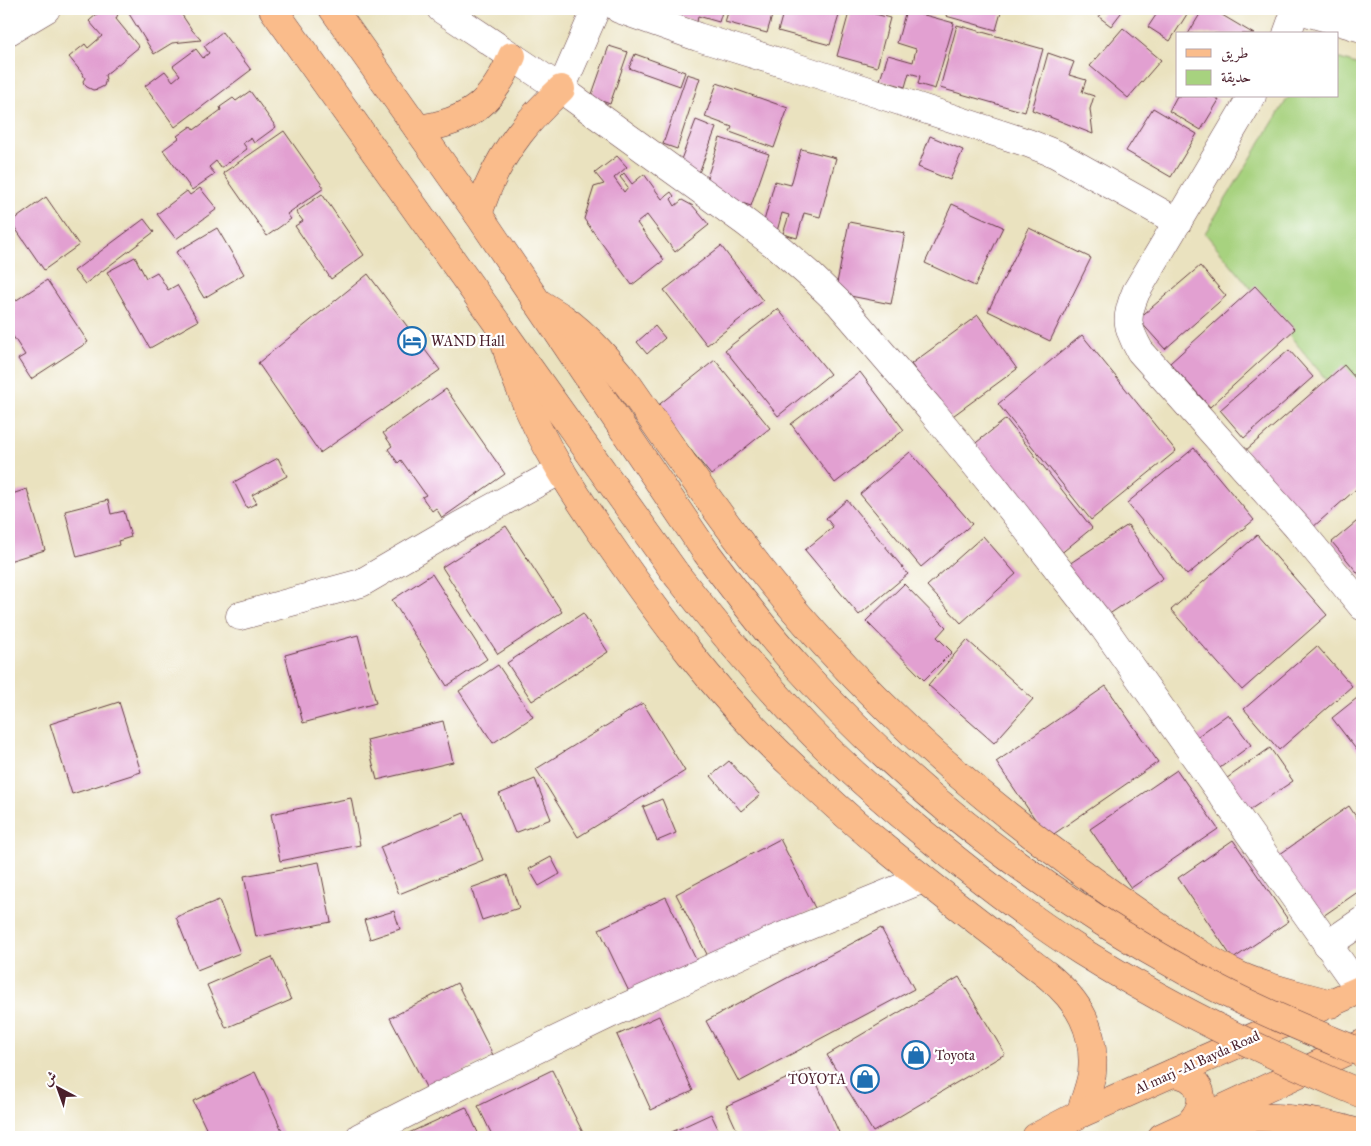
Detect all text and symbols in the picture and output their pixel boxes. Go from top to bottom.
legend [1176,32,1338,98]
text: طريق [1221,44,1248,63]
text: حديقة [1221,68,1251,86]
hotel icon: WAND Hall [397,326,427,356]
place label: WAND Hall [431,333,505,350]
street label: Al marj -Al Bayda Road [1131,1027,1262,1098]
shop icon: Toyota [901,1040,931,1070]
place label: Toyota [935,1047,975,1064]
north arrow [32,1064,82,1114]
shop icon: TOYOTA [850,1064,880,1094]
text: ش [39,1068,61,1090]
place label: TOYOTA [788,1071,847,1088]

